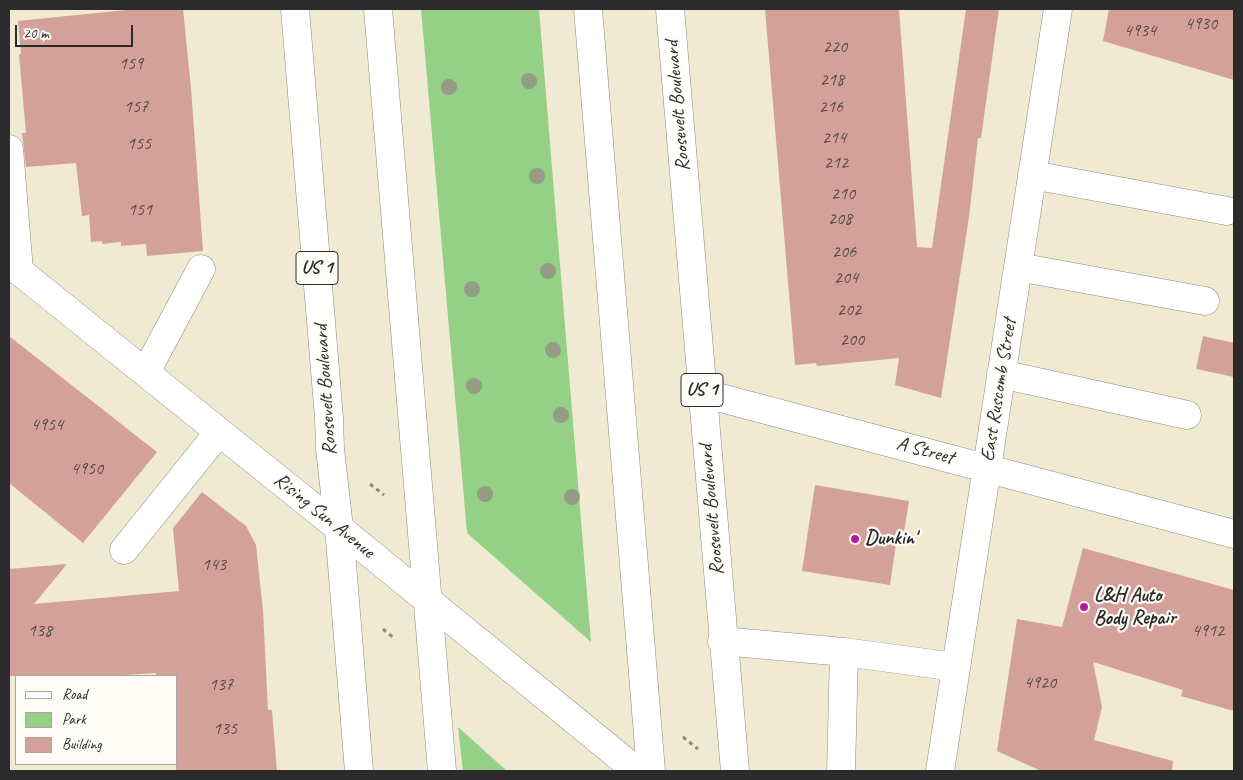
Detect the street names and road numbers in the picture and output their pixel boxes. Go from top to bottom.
street label: Roosevelt Boulevard [660,40,696,172]
road number: US 1 [296,252,338,284]
street label: East Ruscomb Street [976,317,1022,463]
street label: Roosevelt Boulevard [309,324,343,456]
road number: US 1 [681,374,723,406]
street label: A Street [894,432,956,470]
street label: Roosevelt Boulevard [694,444,730,576]
street label: Rising Sun Avenue [269,468,379,564]

